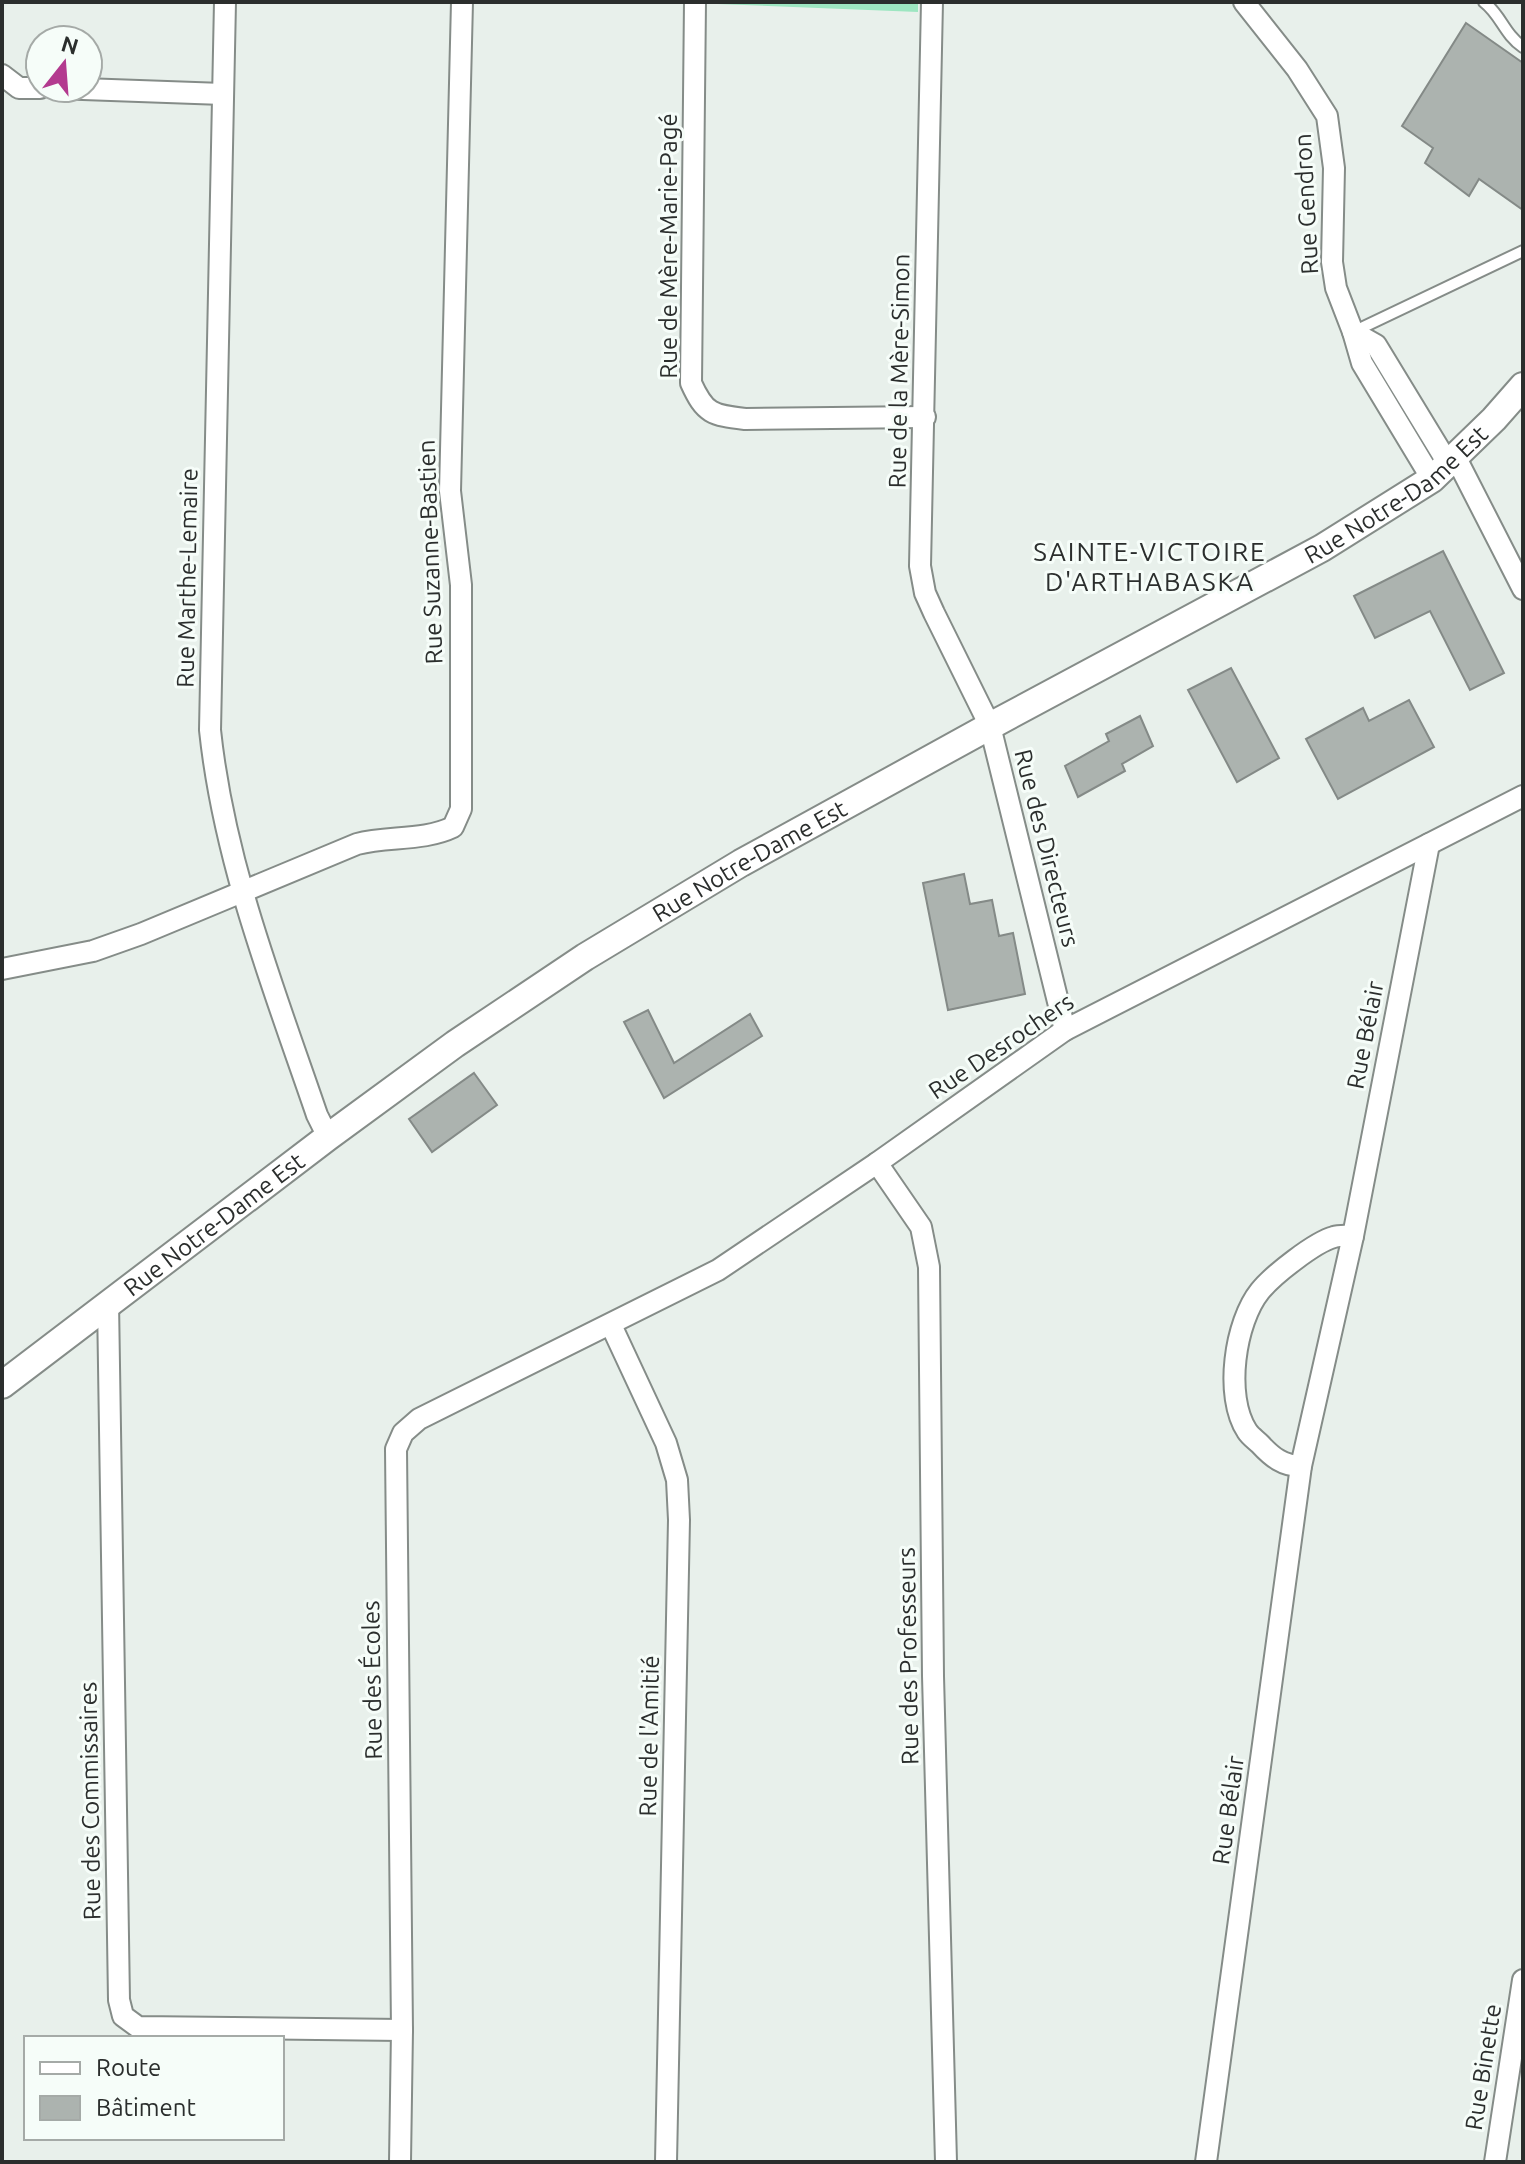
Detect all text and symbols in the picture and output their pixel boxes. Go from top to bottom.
north arrow [24,24,104,104]
text: N [58,30,82,59]
street label: Rue de Mère-Marie-Pagé [655,113,682,379]
street label: Rue Gendron [1289,133,1323,275]
street label: Rue de la Mère-Simon [883,253,915,489]
street label: Rue Notre-Dame Est [1300,419,1493,568]
street label: Rue Suzanne-Bastien [413,439,447,665]
street label: Rue Marthe-Lemaire [172,468,202,688]
district label: SAINTE-VICTOIRE D'ARTHABASKA [1033,537,1267,596]
street label: Rue des Directeurs [1009,746,1085,950]
street label: Rue Notre-Dame Est [647,794,851,927]
street label: Rue Bélair [1341,979,1389,1091]
street label: Rue Desrochers [924,988,1078,1104]
street label: Rue Notre-Dame Est [118,1146,310,1301]
street label: Rue des Professeurs [893,1547,923,1765]
street label: Rue des Écoles [356,1600,387,1760]
street label: Rue de l'Amitié [634,1655,664,1817]
street label: Rue des Commissaires [74,1682,106,1920]
street label: Rue Bélair [1207,1754,1249,1866]
street label: Rue Binette [1460,2002,1506,2132]
legend [24,2036,284,2140]
text: Route [96,2054,161,2081]
text: Bâtiment [96,2094,197,2121]

